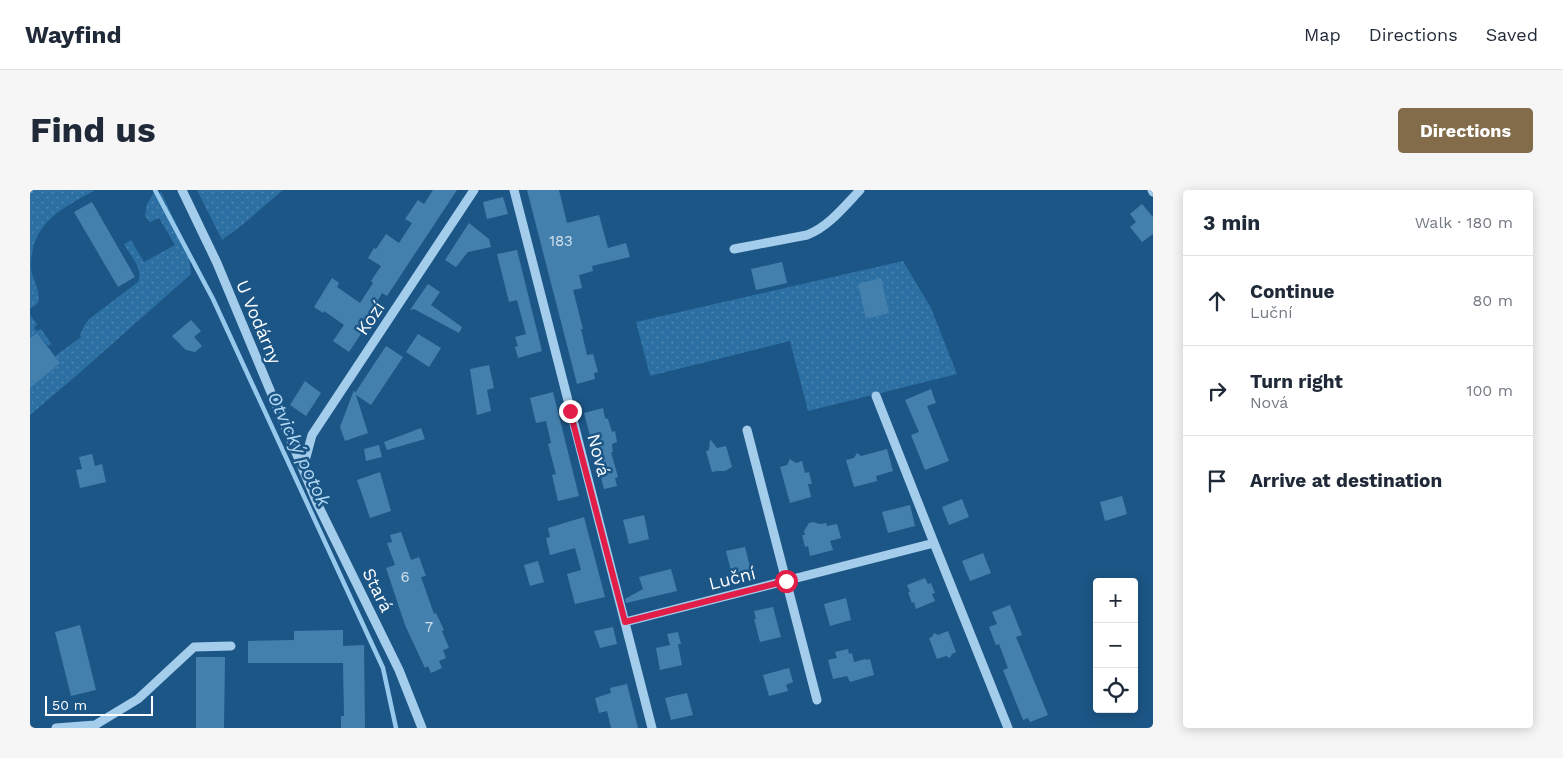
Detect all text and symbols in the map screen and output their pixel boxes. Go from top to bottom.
text: Wayfind [25,21,121,49]
text: Map [1304,24,1341,45]
text: Directions [1369,24,1458,45]
text: Saved [1486,24,1538,45]
button: Directions [1398,108,1533,153]
text: Find us [30,109,156,151]
text: 3 min [1203,210,1260,235]
text: Walk · 180 m [1415,213,1513,232]
house number: 183 [549,232,573,250]
street label: U Vodárny [232,277,286,368]
text: Continue [1250,280,1334,303]
icon: ahead [1203,287,1231,315]
text: 80 m [1472,291,1513,310]
street label: Kozí [351,297,389,339]
text: Luční [1250,303,1292,322]
text: Turn right [1250,370,1343,393]
icon: right [1203,377,1231,405]
text: 100 m [1466,381,1513,400]
water label: Otvický potok [262,388,336,511]
text: Nová [1250,393,1288,412]
route end [559,400,582,423]
street label: Nová [583,431,615,479]
icon: arrive [1203,467,1231,495]
text: Arrive at destination [1250,469,1442,492]
street label: Luční [706,562,758,594]
street label: Stará [358,564,398,616]
house number: 6 [400,568,410,586]
route start [775,570,798,593]
map controls [1093,578,1138,713]
button: + [1093,578,1138,623]
house number: 7 [425,618,433,636]
button: − [1093,623,1138,668]
button: locate [1093,668,1138,713]
scale bar [45,693,152,716]
text: 50 m [52,697,87,713]

